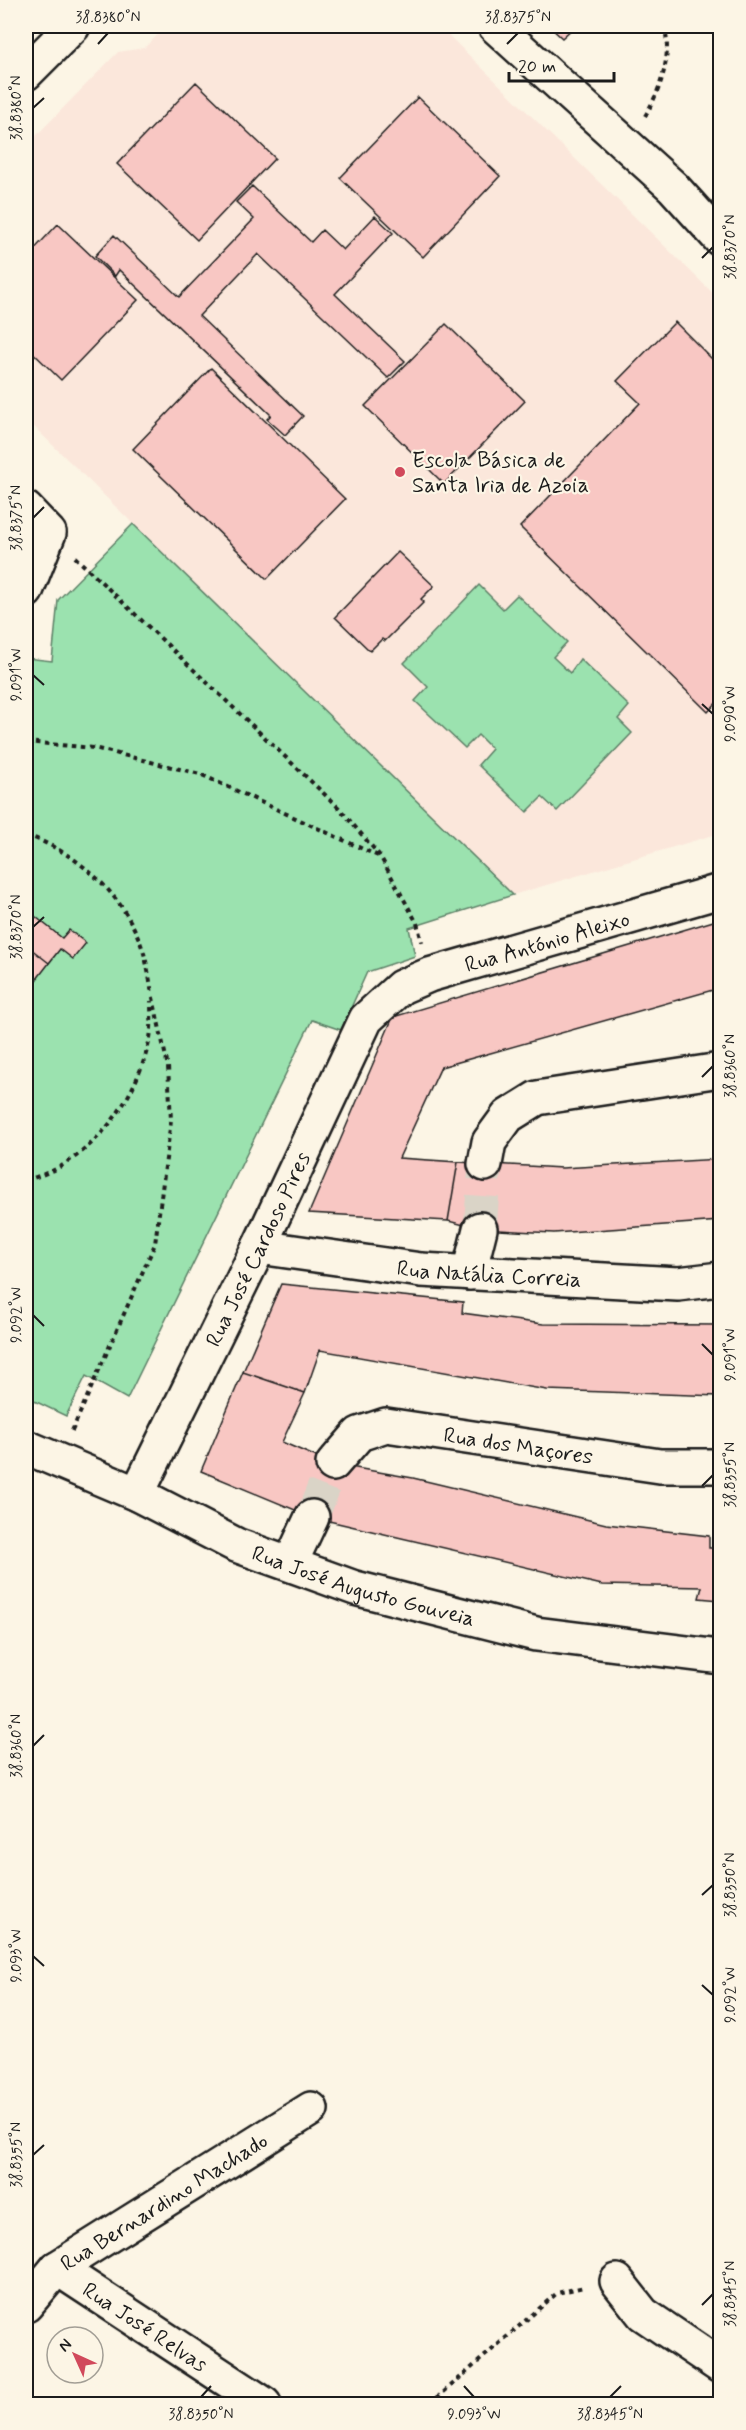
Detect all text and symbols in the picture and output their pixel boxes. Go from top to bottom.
text: 38.8380°N [76,8,140,28]
text: 38.8375°N [485,8,551,28]
scale bar [509,45,614,83]
text: 20 m [518,55,556,79]
text: 38.8380°N [7,76,27,140]
text: 38.8370°N [721,214,741,280]
place label: Escola Básica de Santa Iria de Azoia [412,447,589,500]
marker: Escola Básica de Santa Iria de Azoia [393,465,407,479]
text: 38.8375°N [7,485,27,551]
text: 9.091°W [7,649,27,701]
text: 9.090°W [721,686,741,742]
text: 38.8370°N [7,894,27,960]
street label: Rua António Aleixo [462,906,633,980]
text: 38.8360°N [721,1034,741,1098]
street label: Rua José Cardoso Pires [200,1147,318,1352]
street label: Rua Natália Correia [395,1255,582,1295]
text: 9.092°W [7,1287,27,1343]
text: 9.091°W [721,1329,741,1381]
street label: Rua dos Maçores [442,1422,595,1472]
text: 38.8355°N [721,1442,741,1508]
street label: Rua José Augusto Gouveia [248,1540,478,1634]
text: 38.8360°N [7,1714,27,1778]
text: 38.8350°N [721,1852,741,1918]
text: 9.093°W [7,1929,27,1983]
text: 9.092°W [721,1967,741,2023]
text: 38.8355°N [7,2122,27,2188]
street label: Rua Bernardino Machado [56,2127,274,2278]
text: 38.8345°N [721,2261,741,2327]
street label: Rua José Relvas [77,2277,213,2379]
north arrow [45,2325,105,2385]
text: N [54,2334,77,2357]
text: 38.8350°N [168,2405,234,2425]
text: 9.093°W [447,2405,501,2425]
text: 38.8345°N [577,2405,643,2425]

